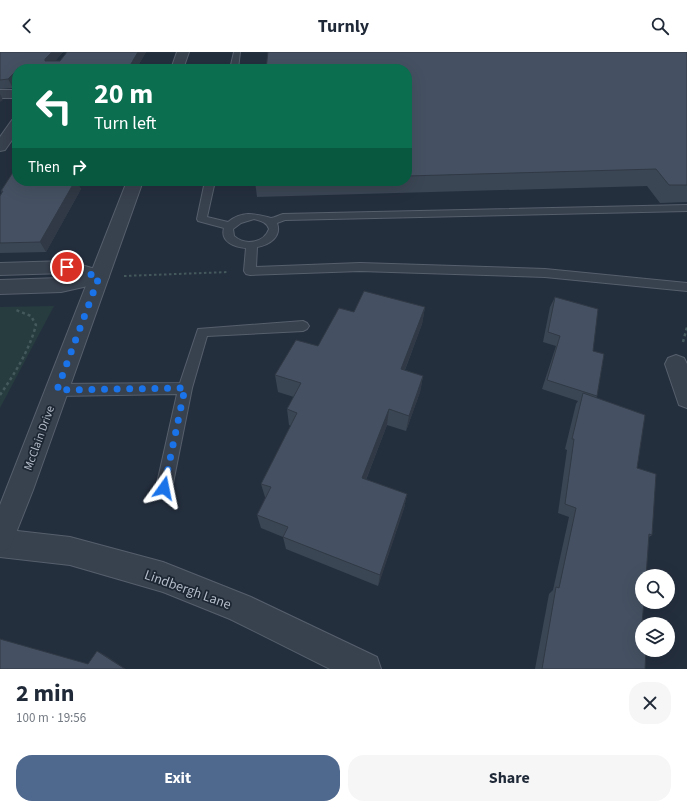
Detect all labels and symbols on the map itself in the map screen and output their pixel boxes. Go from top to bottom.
pin [50,250,84,284]
street label: McClain Drive [20,403,59,473]
position arrow [143,467,185,509]
street label: Lindbergh Lane [141,565,234,615]

